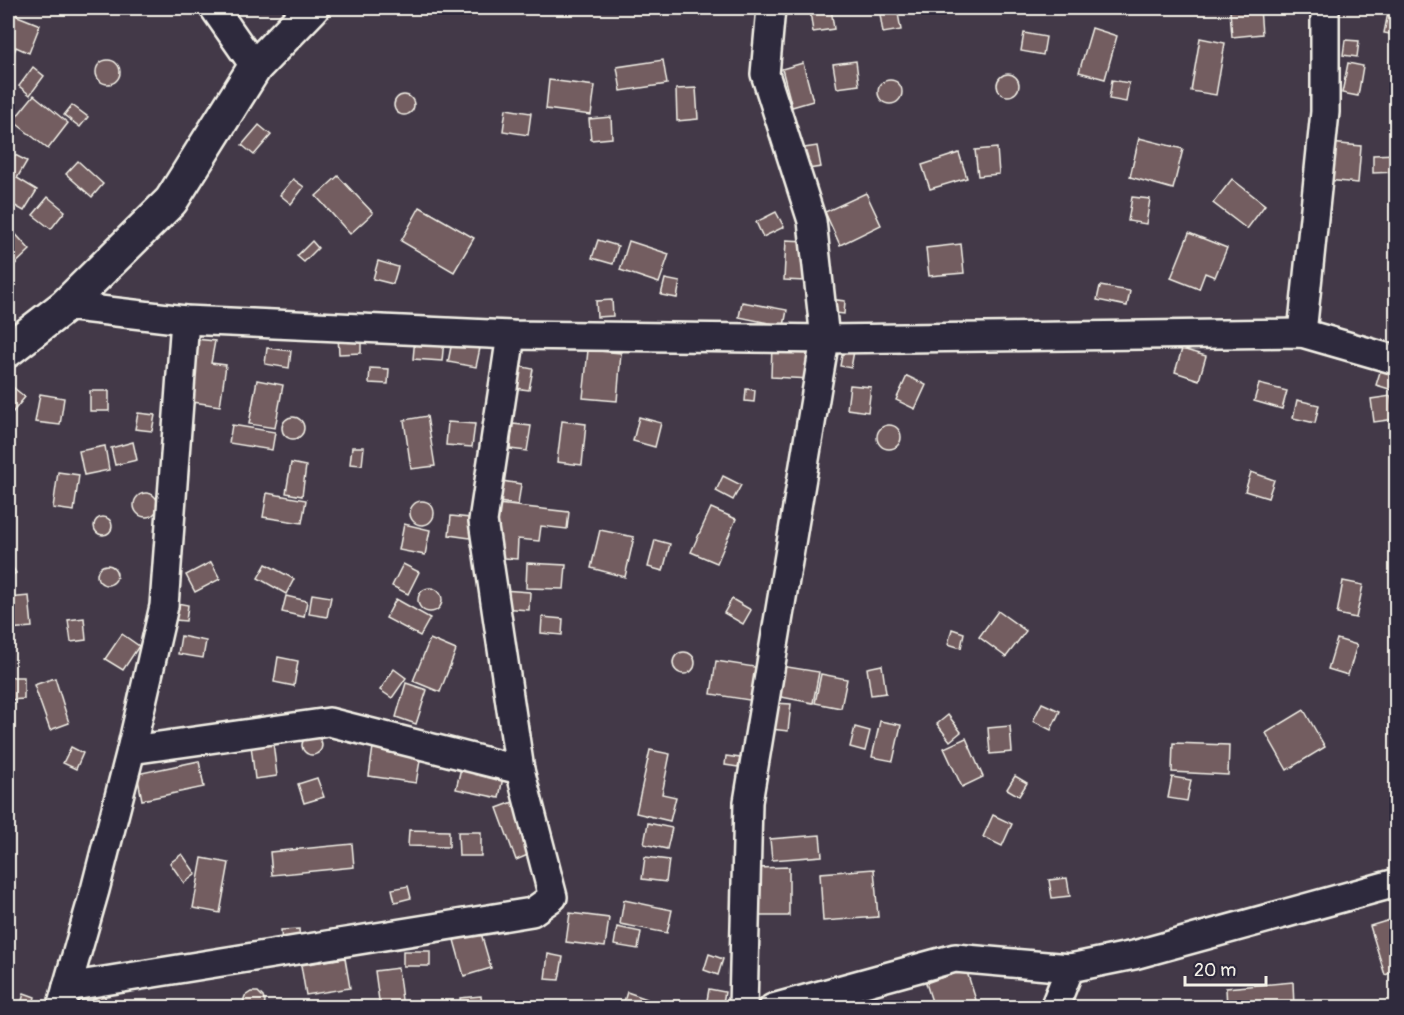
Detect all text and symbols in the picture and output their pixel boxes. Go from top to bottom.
scale bar [1185,949,1266,987]
text: 20 m [1194,959,1236,982]

